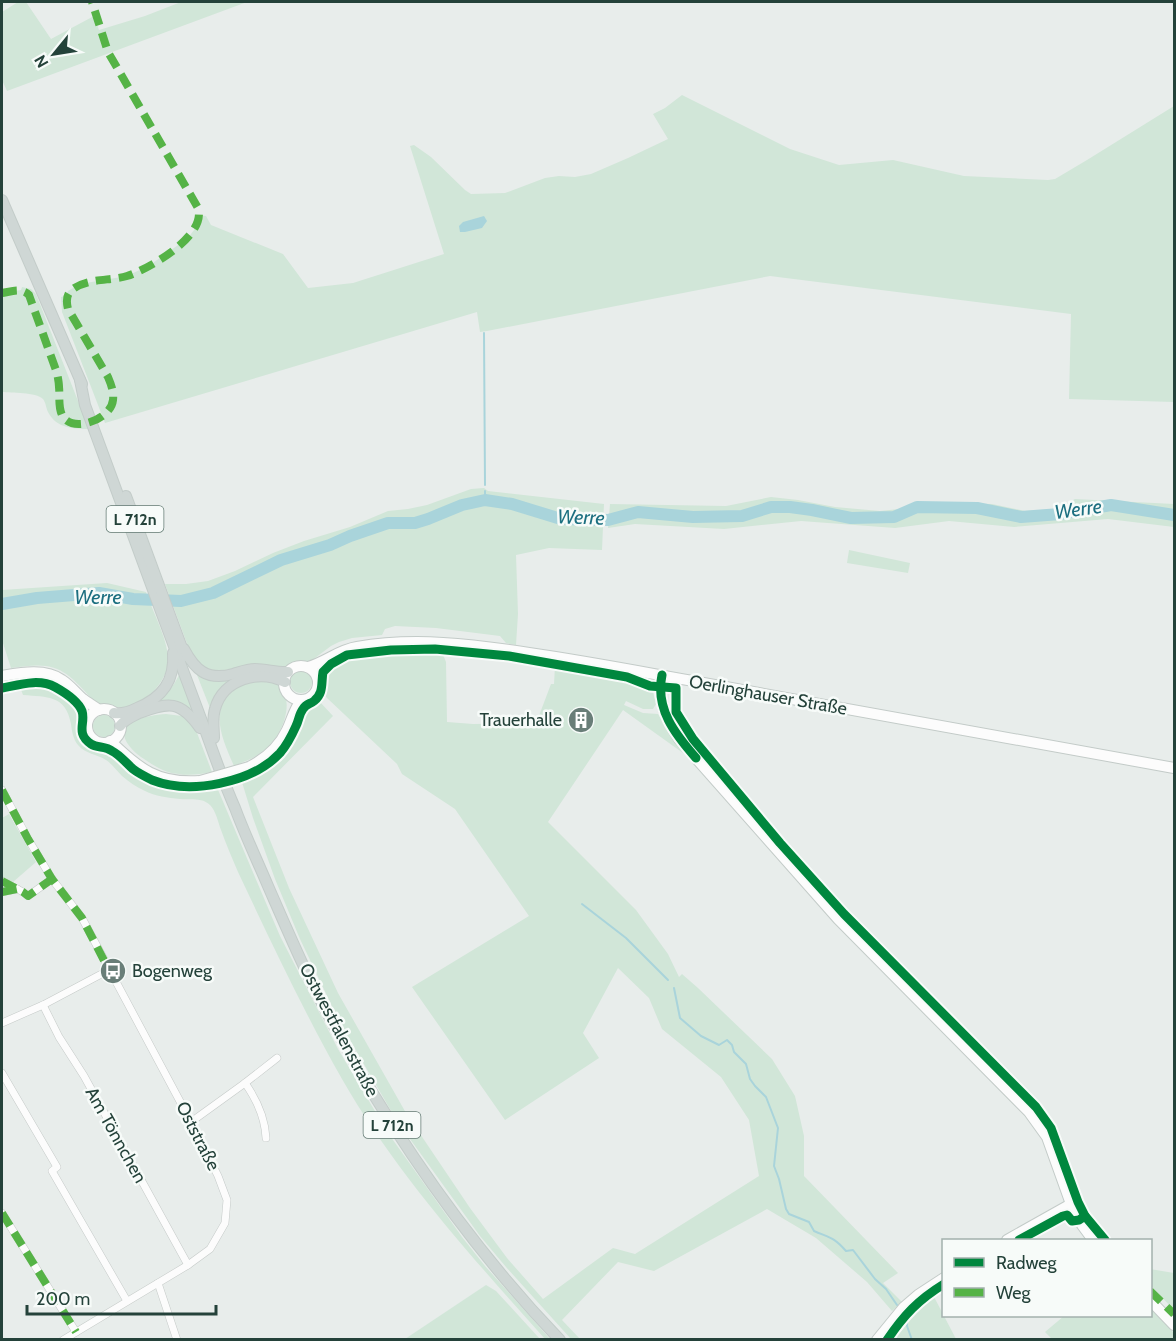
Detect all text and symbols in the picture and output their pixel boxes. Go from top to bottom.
north arrow [24,24,84,84]
text: N [30,52,52,71]
water label: Werre [1053,494,1103,524]
water label: Werre [557,504,605,530]
road number: L 712n [106,506,164,532]
water label: Werre [74,585,122,609]
street label: Oerlinghauser Straße [687,670,849,720]
building icon: Trauerhalle [566,705,596,735]
place label: Trauerhalle [479,709,562,731]
bus stop icon: Bogenweg [98,956,128,986]
street label: Ostwestfalenstraße [295,959,383,1101]
place label: Bogenweg [132,960,213,982]
street label: Am Tönnchen [81,1083,151,1187]
street label: Oststraße [171,1098,225,1174]
road number: L 712n [364,1112,420,1138]
legend [942,1239,1152,1317]
text: Radweg [996,1252,1058,1274]
scale bar [27,1278,216,1316]
text: Weg [996,1282,1032,1304]
text: 200 m [36,1288,90,1310]

